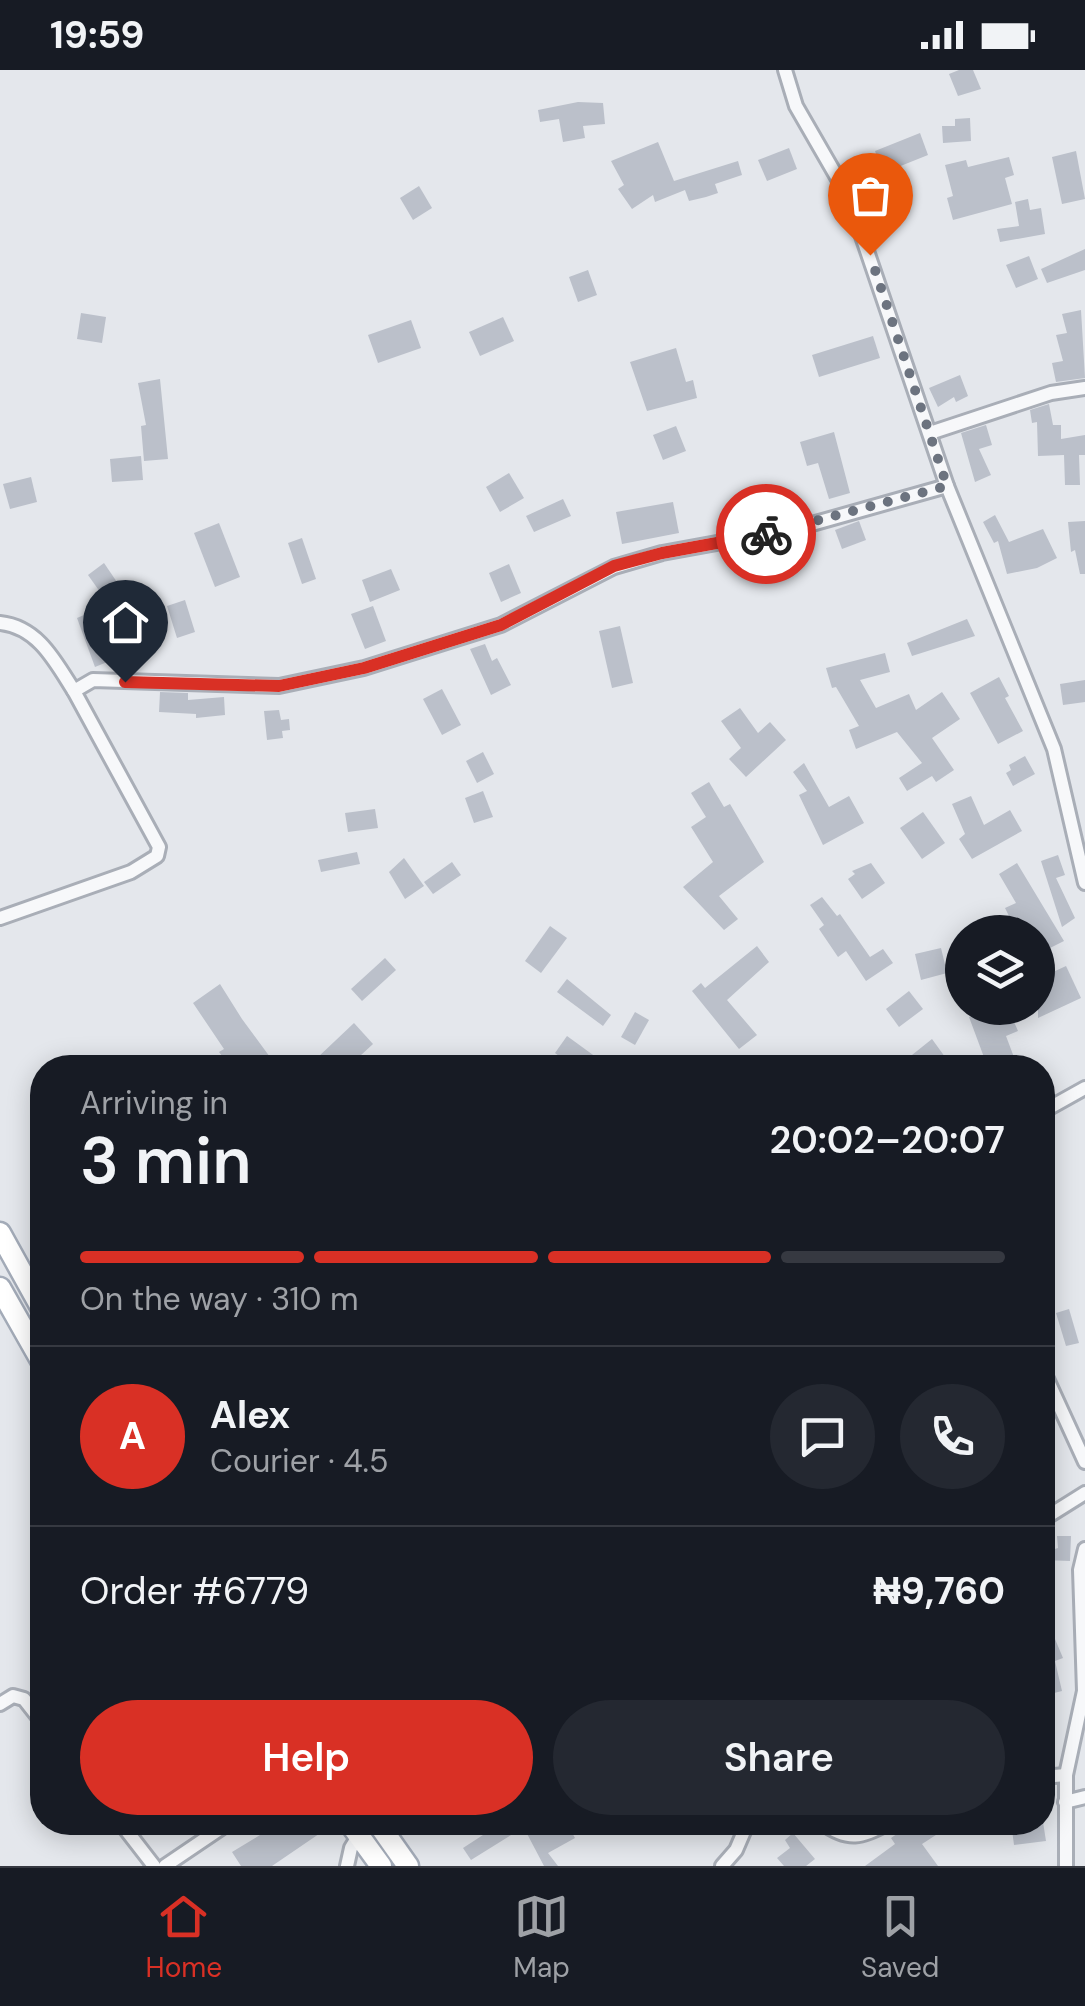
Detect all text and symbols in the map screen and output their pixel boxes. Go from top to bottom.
text: 19:59 [50,10,144,60]
pin [828,153,913,256]
icon: bag [843,168,898,223]
courier [716,484,816,584]
icon: bike [739,507,794,562]
pin [83,580,168,683]
icon: home [98,595,153,650]
map controls [945,915,1055,1025]
button: layers [945,915,1055,1025]
text: Arriving in [80,1082,228,1124]
text: 20:02–20:07 [769,1115,1005,1165]
text: 3 min [80,1119,251,1203]
text: On the way · 310 m [80,1278,358,1320]
button: chat [770,1384,875,1489]
button: phone [900,1384,1005,1489]
text: Alex [210,1390,290,1440]
text: A [119,1411,146,1461]
text: Courier · 4.5 [210,1440,388,1482]
text: Order #6779 [80,1566,309,1616]
text: ₦9,760 [873,1566,1005,1616]
button: Help [80,1700,533,1815]
button: Share [553,1700,1005,1815]
tab: Home [146,1889,222,1986]
tab: Map [513,1889,570,1986]
tab: Saved [861,1889,939,1986]

